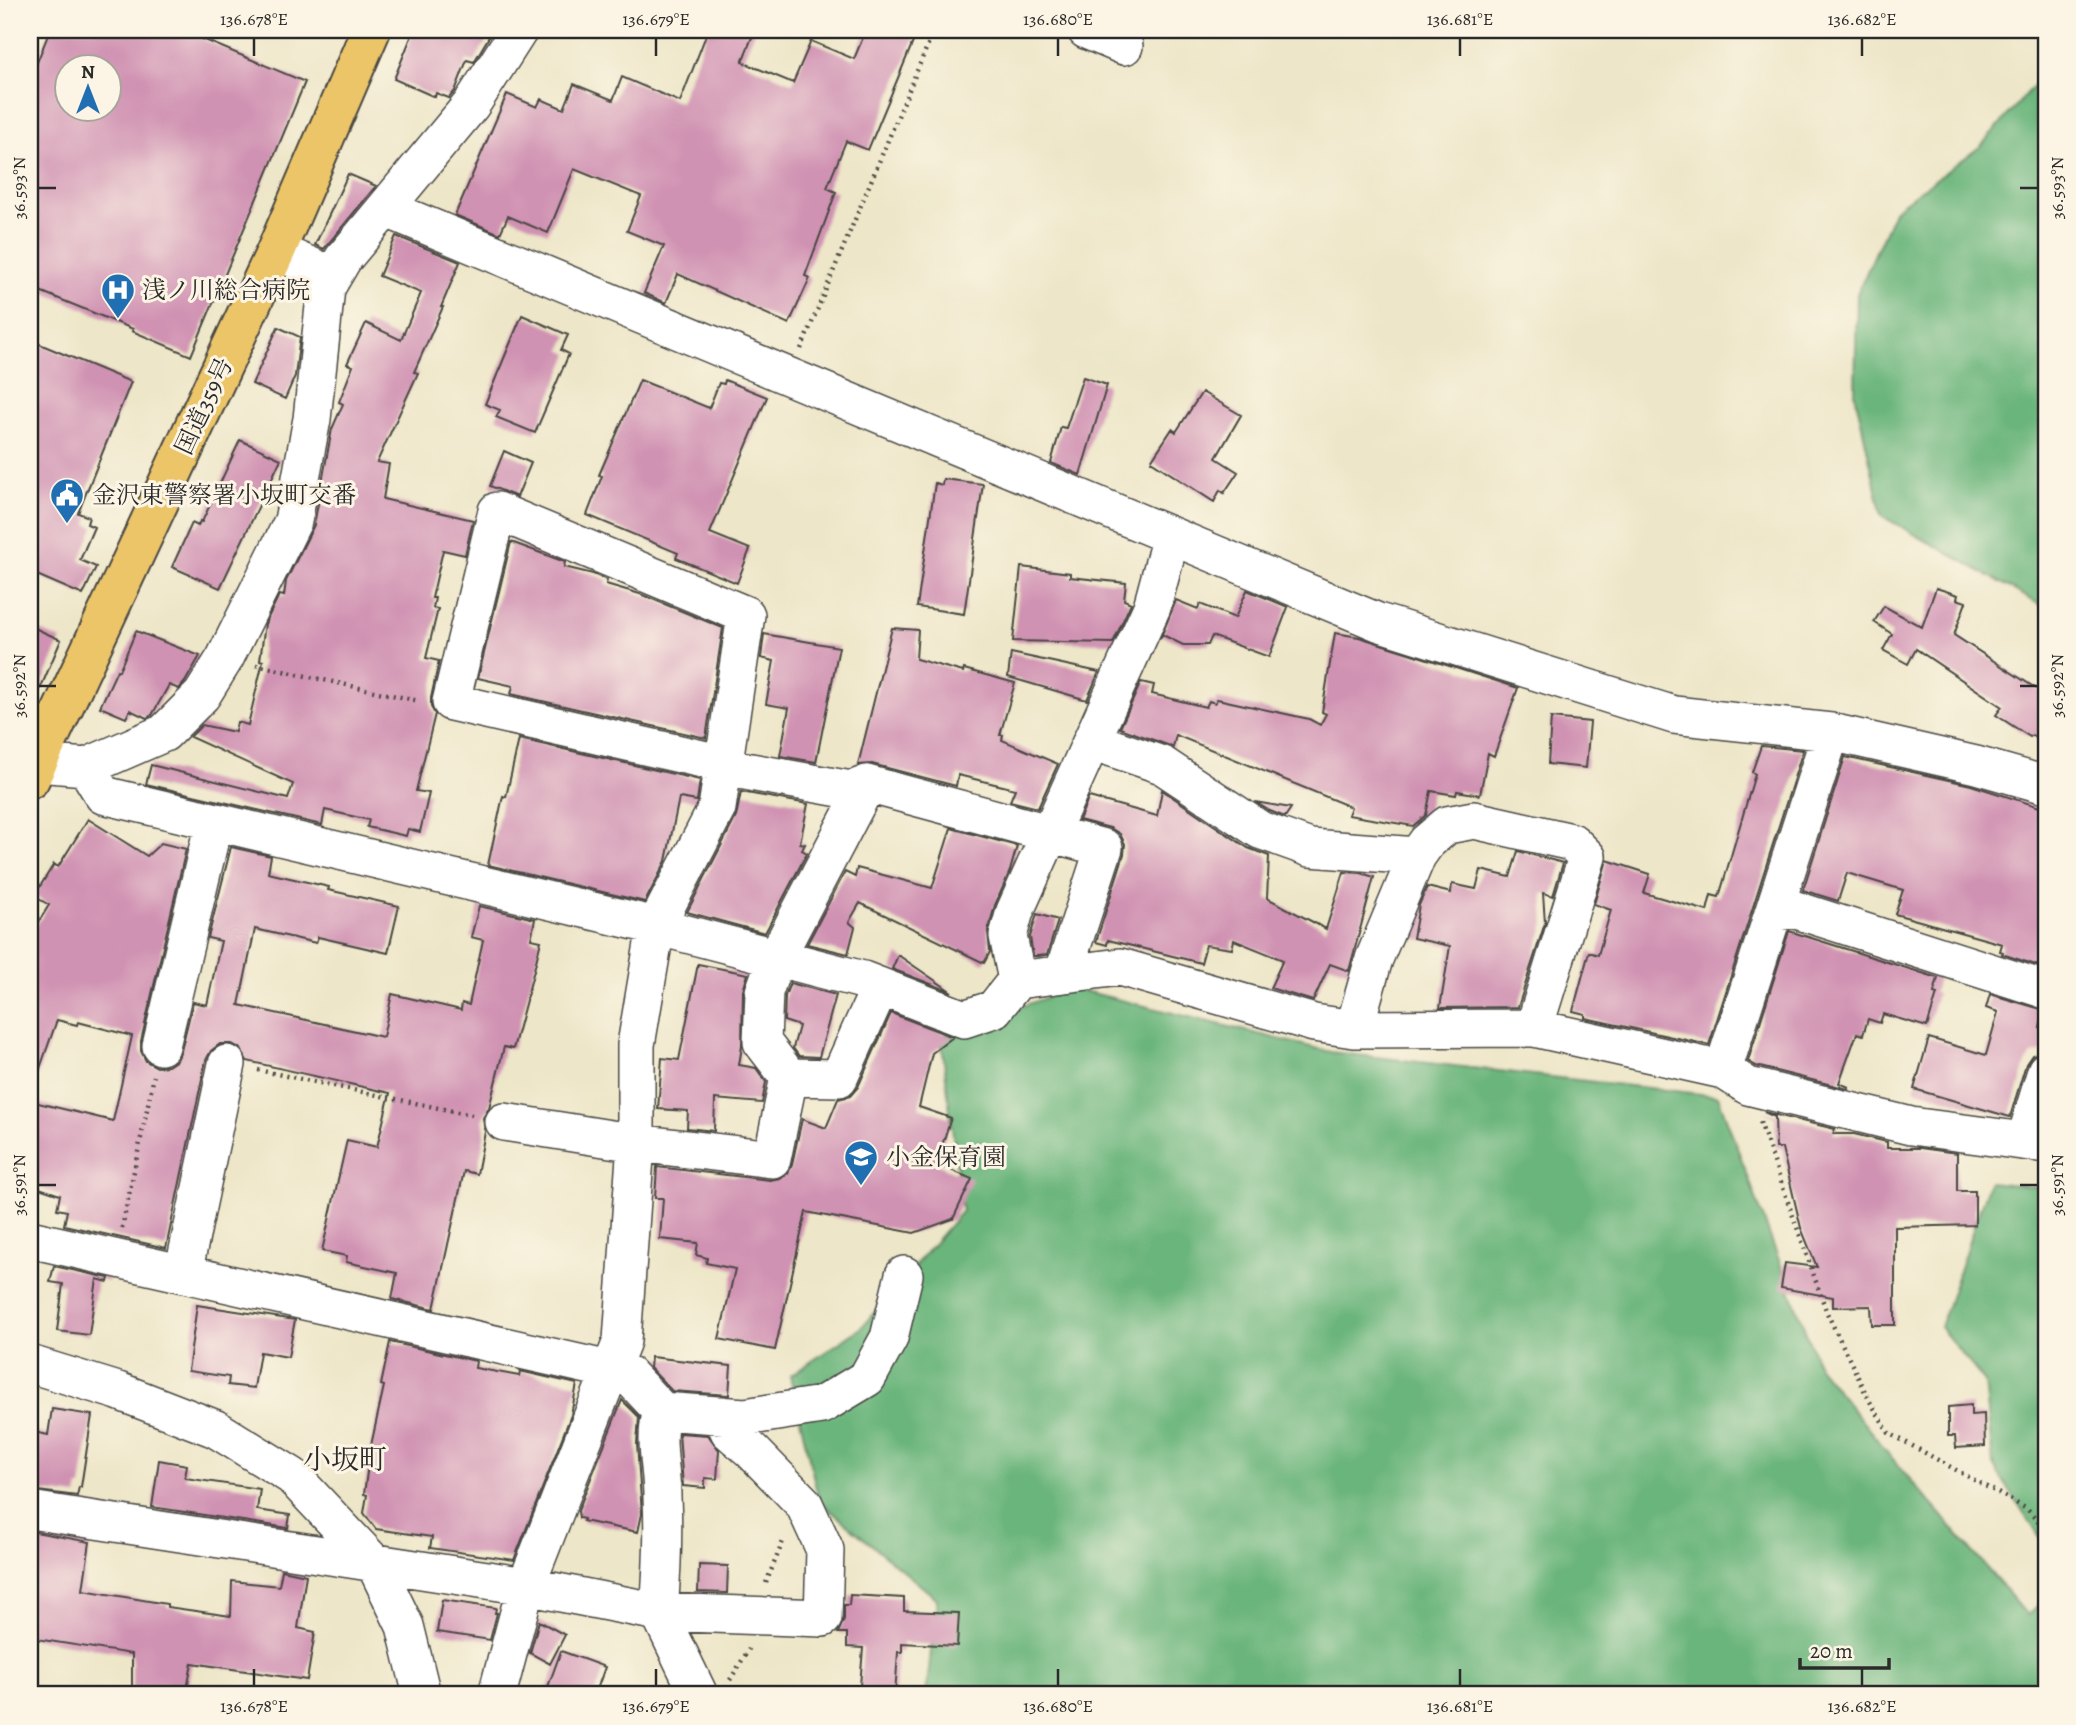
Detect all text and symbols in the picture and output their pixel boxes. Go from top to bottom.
text: 136.678°E [220,7,288,31]
text: 136.679°E [622,7,690,31]
text: 136.680°E [1023,7,1093,31]
text: 136.681°E [1427,7,1493,31]
text: 136.682°E [1827,7,1897,31]
north arrow [52,52,122,122]
text: N [81,59,95,85]
text: 36.593°N [7,156,31,220]
text: 36.593°N [2045,156,2069,220]
hospital icon: 浅ノ川総合病院 [99,271,137,320]
place label: 浅ノ川総合病院 [142,274,310,306]
street label: 国道359号 [168,352,240,460]
public building icon: 金沢東警察署小坂町交番 [48,476,86,525]
place label: 金沢東警察署小坂町交番 [92,479,356,511]
text: 36.592°N [7,654,31,718]
text: 36.592°N [2045,654,2069,718]
school or university icon: 小金保育園 [842,1138,880,1187]
place label: 小金保育園 [886,1141,1006,1173]
text: 36.591°N [7,1154,31,1216]
text: 36.591°N [2045,1154,2069,1216]
district label: 小坂町 [303,1441,387,1479]
scale bar [1800,1627,1889,1671]
text: 20 m [1810,1637,1853,1665]
text: 136.678°E [220,1694,288,1718]
text: 136.679°E [622,1694,690,1718]
text: 136.680°E [1023,1694,1093,1718]
text: 136.681°E [1427,1694,1493,1718]
text: 136.682°E [1827,1694,1897,1718]

